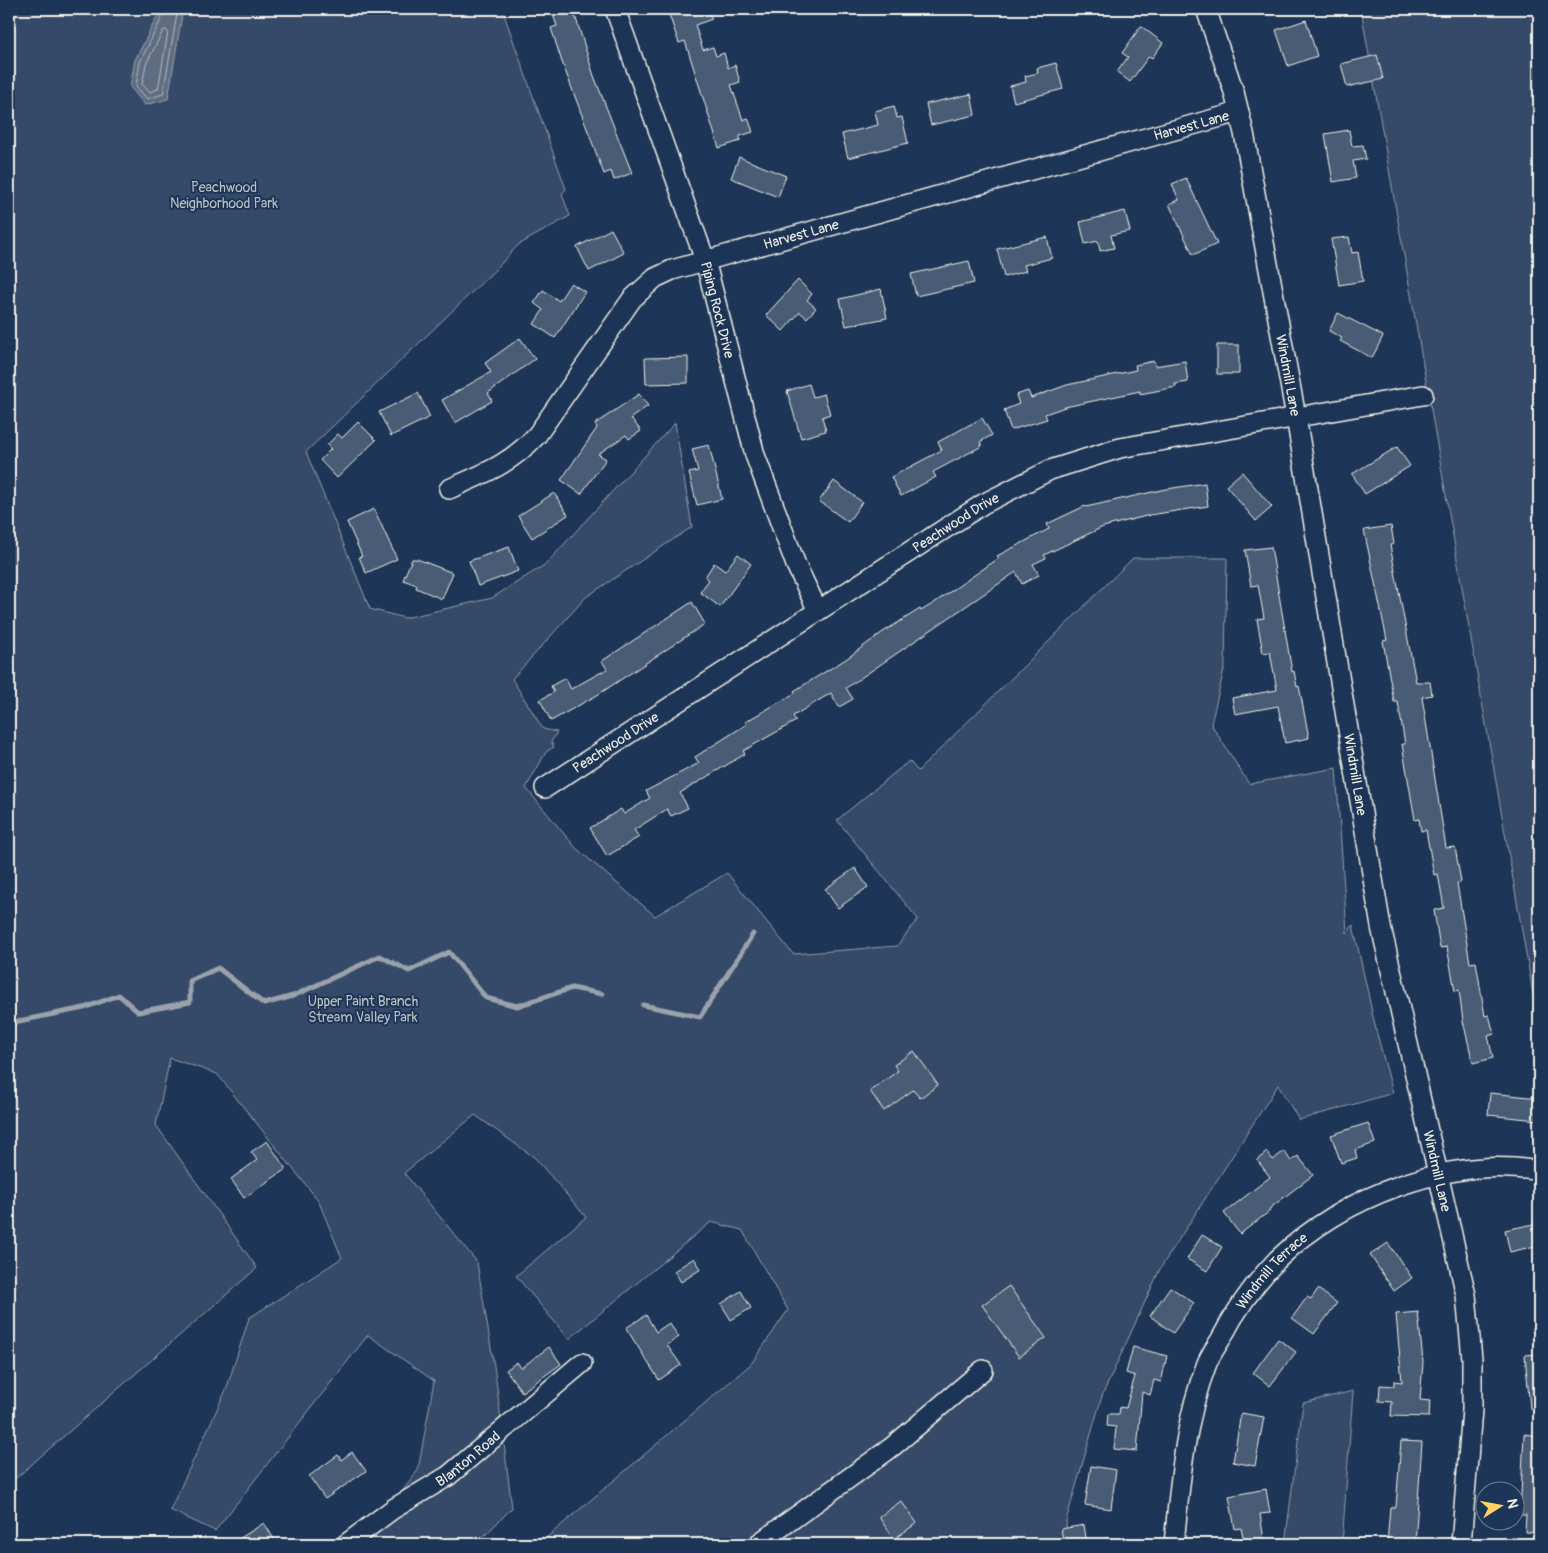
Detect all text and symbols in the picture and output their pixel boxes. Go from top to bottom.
street label: Harvest Lane [1152,107,1231,144]
park label: Peachwood Neighborhood Park [170,179,278,212]
street label: Harvest Lane [762,215,841,253]
street label: Piping Rock Drive [697,260,738,360]
street label: Windmill Lane [1273,333,1304,417]
street label: Peachwood Drive [909,489,1002,556]
street label: Peachwood Drive [569,708,662,776]
street label: Windmill Lane [1340,732,1371,817]
park label: Upper Paint Branch Stream Valley Park [308,993,418,1026]
street label: Windmill Lane [1420,1129,1455,1213]
street label: Windmill Terrace [1232,1229,1311,1312]
street label: Blanton Road [433,1427,504,1490]
north arrow [1476,1480,1526,1530]
text: N [1503,1497,1522,1510]

